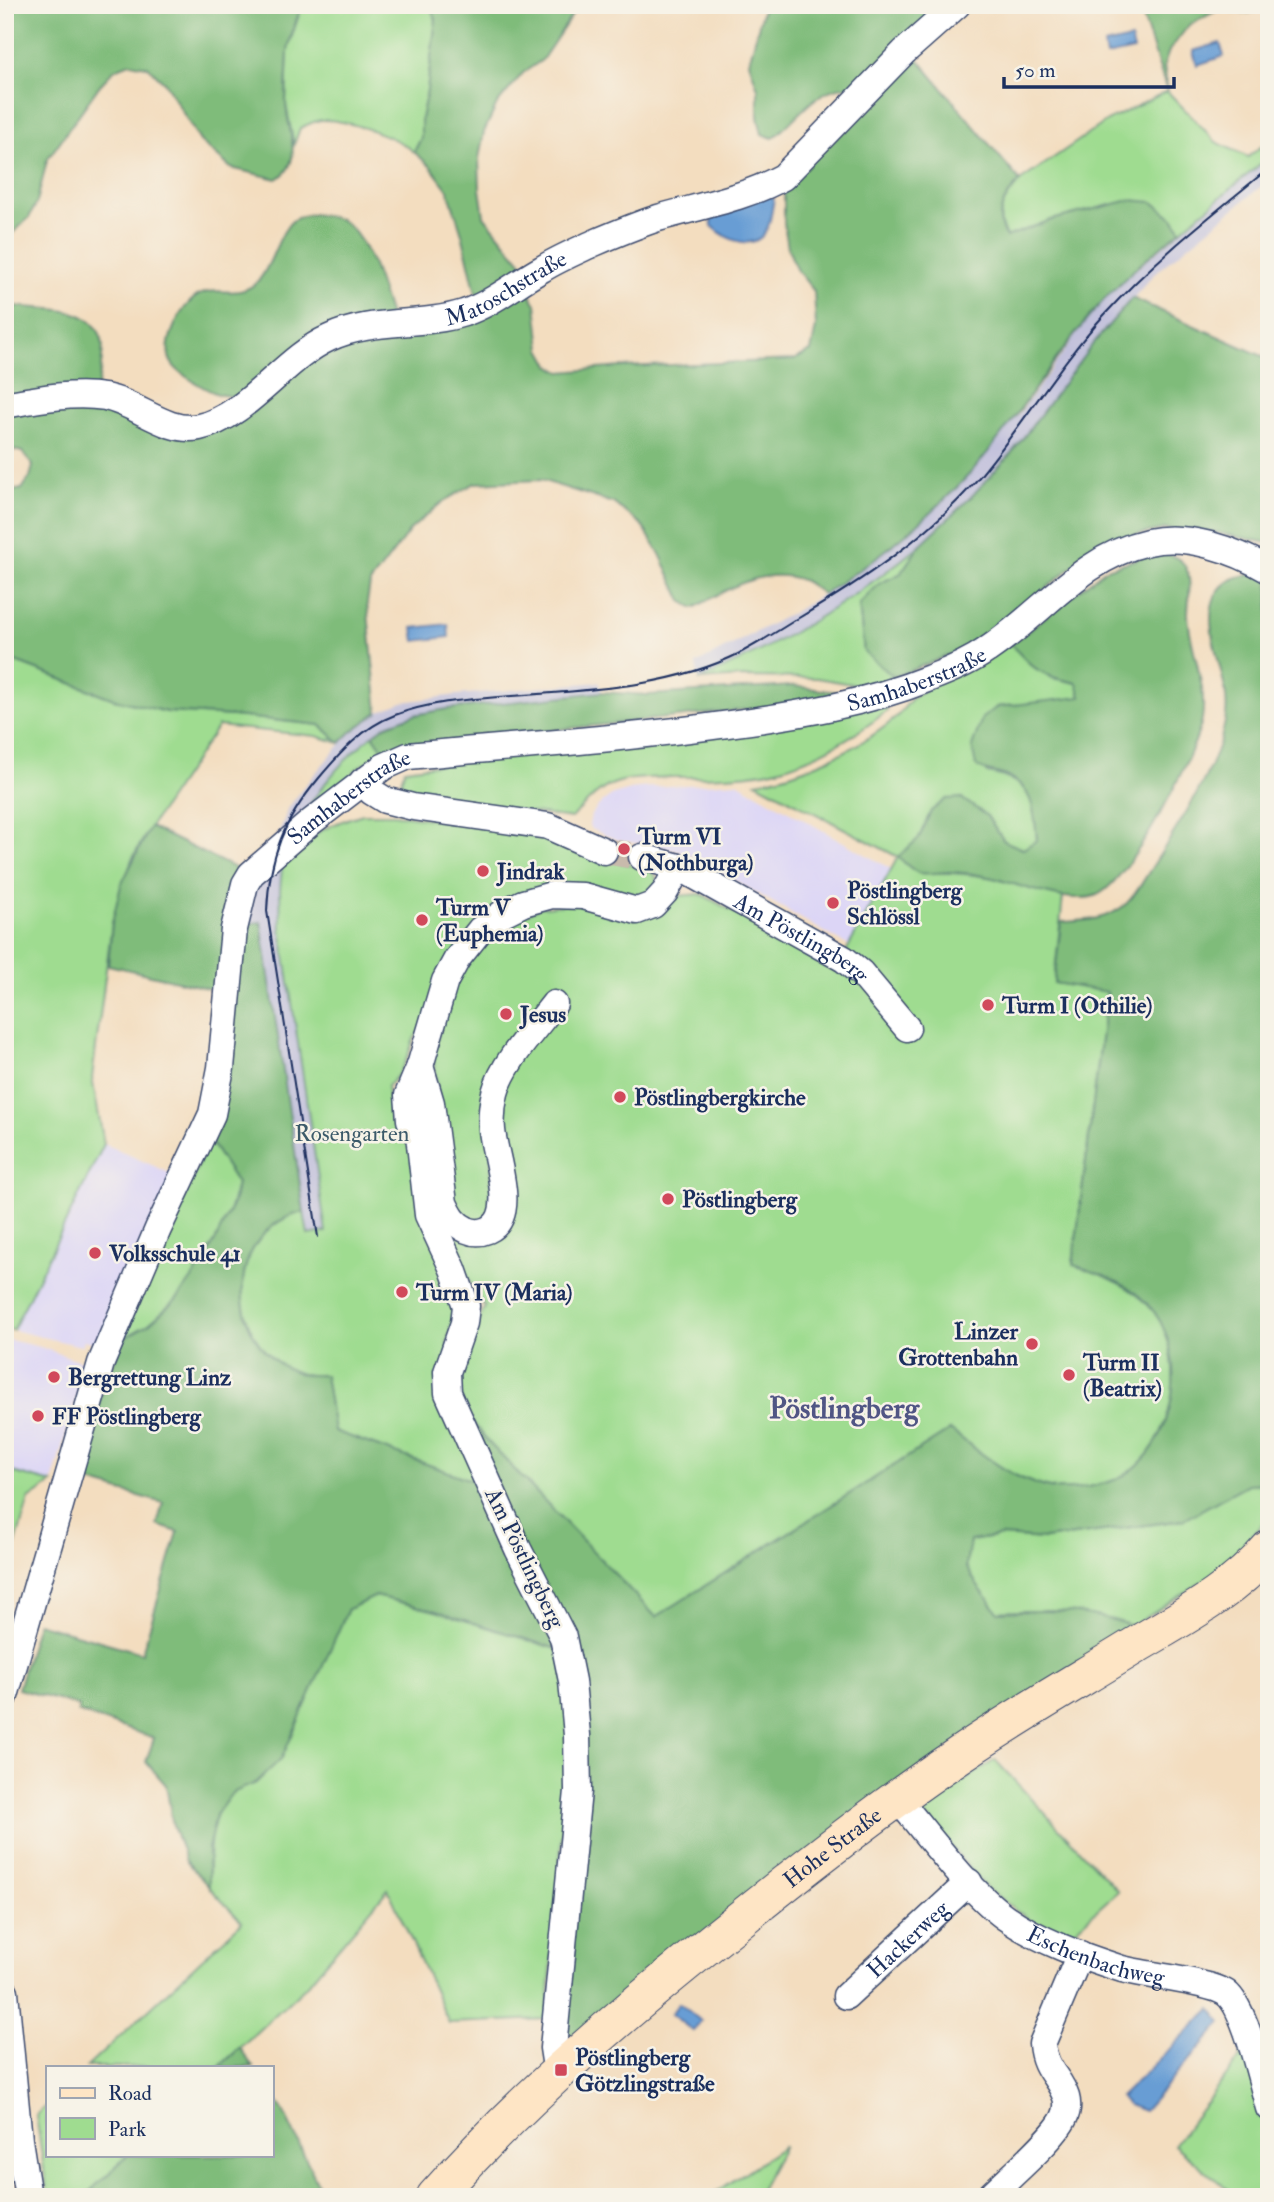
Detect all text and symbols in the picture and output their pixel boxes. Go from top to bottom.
scale bar [1004,46,1174,90]
text: 50 m [1015,57,1056,84]
street label: Matoschstraße [442,243,572,332]
street label: Samhaberstraße [844,640,992,718]
street label: Samhaberstraße [281,742,415,851]
place label: Turm VI (Nothburga) [637,822,753,878]
marker: Turm VI (Nothburga) [616,841,632,857]
place label: Jindrak [496,857,565,887]
marker: Jindrak [475,863,491,879]
place label: Pöstlingberg Schlössl [847,876,964,931]
street label: Am Pöstlingberg [728,886,877,988]
place label: Turm V (Euphemia) [435,893,544,949]
marker: Pöstlingberg Schlössl [825,895,841,911]
marker: Turm V (Euphemia) [414,912,430,928]
place label: Turm I (Othilie) [1001,991,1152,1020]
marker: Turm I (Othilie) [980,997,996,1013]
place label: Jesus [519,1000,566,1030]
marker: Jesus [498,1006,514,1022]
place label: Pöstlingbergkirche [634,1083,806,1113]
marker: Pöstlingbergkirche [612,1089,628,1105]
park label: Rosengarten [295,1119,410,1148]
place label: Pöstlingberg [682,1185,799,1215]
marker: Pöstlingberg [660,1191,676,1207]
place label: Volksschule 41 [108,1239,241,1268]
marker: Volksschule 41 [87,1245,103,1261]
place label: Turm IV (Maria) [415,1278,572,1307]
marker: Turm IV (Maria) [394,1284,410,1300]
place label: Linzer Grottenbahn [898,1317,1018,1372]
marker: Linzer Grottenbahn [1024,1336,1040,1352]
place label: Turm II (Beatrix) [1082,1348,1162,1403]
place label: Bergrettung Linz [68,1363,232,1393]
marker: Turm II (Beatrix) [1061,1367,1077,1383]
marker: Bergrettung Linz [46,1369,62,1385]
district label: Pöstlingberg [769,1390,920,1427]
place label: FF Pöstlingberg [52,1402,202,1432]
marker: FF Pöstlingberg [30,1408,46,1424]
street label: Am Pöstlingberg [478,1482,572,1633]
street label: Hohe Straße [777,1800,887,1894]
street label: Hackerweg [861,1893,955,1984]
street label: Eschenbachweg [1022,1919,1168,1991]
place label: Pöstlingberg Götzlingstraße [575,2043,715,2099]
marker: Pöstlingberg Götzlingstraße [553,2062,569,2078]
legend [46,2066,273,2156]
text: Road [108,2080,153,2107]
text: Park [108,2116,146,2143]

